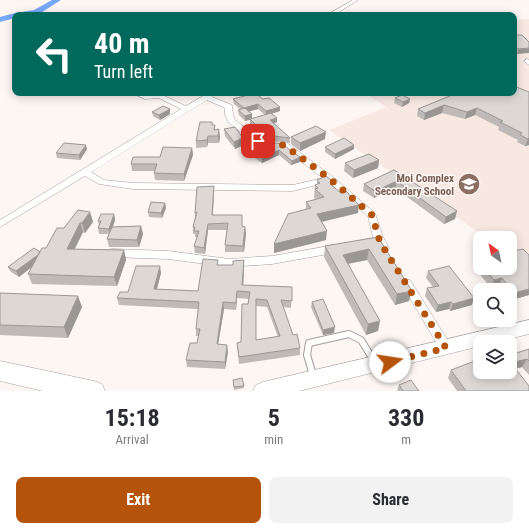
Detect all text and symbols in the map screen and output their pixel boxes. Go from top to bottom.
text: 40 m [94,27,150,60]
icon: left [28,28,80,80]
text: Turn left [94,61,153,82]
pin [241,124,275,158]
icon: arrive [247,130,269,152]
school or university icon: Moi Complex Secondary School [456,171,482,197]
place label: Moi Complex Secondary School [375,172,454,198]
north arrow [473,231,517,275]
map controls [473,231,517,379]
button: search [473,283,517,327]
button: layers [473,335,517,379]
position arrow [369,341,411,383]
text: 15:18 [105,404,160,432]
text: 5 [268,404,280,432]
text: 330 [388,404,424,432]
text: Arrival [116,432,149,447]
text: min [264,432,283,447]
text: m [401,432,411,447]
button: Exit [16,477,261,523]
button: Share [269,477,513,523]

